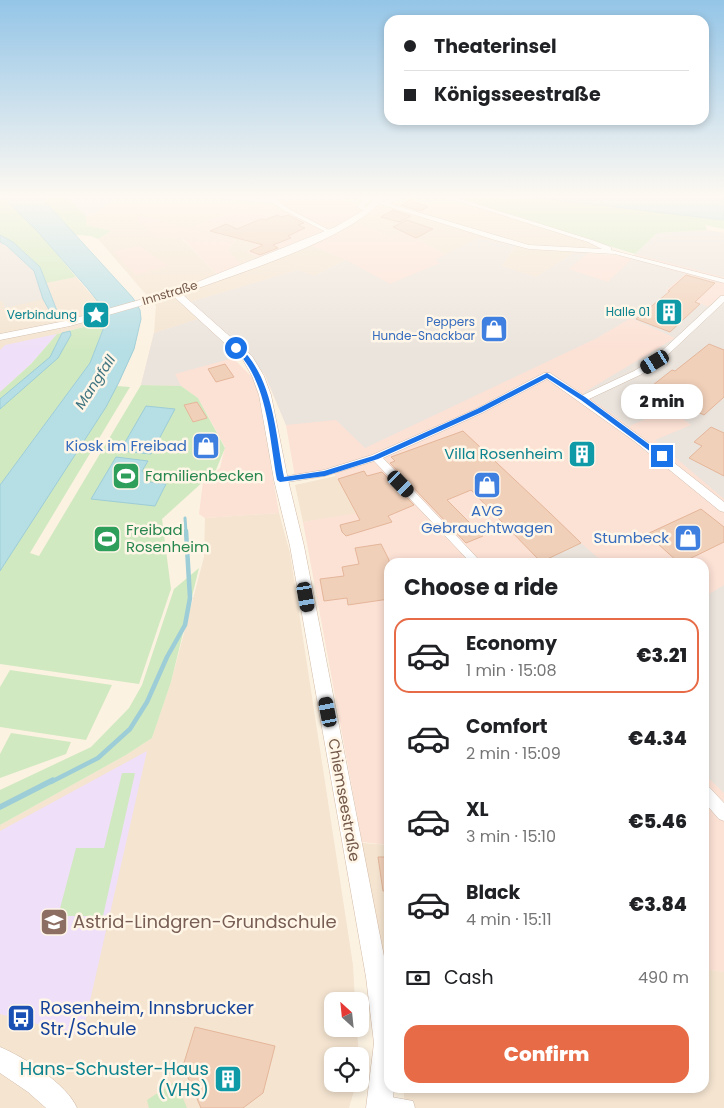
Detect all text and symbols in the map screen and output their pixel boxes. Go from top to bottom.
text: Theaterinsel [434,33,557,60]
text: Königsseestraße [434,81,601,108]
street label: Innstraße [140,276,200,309]
building icon: Halle 01 [654,297,684,327]
place icon: Verbindung [81,300,111,330]
place label: Halle 01 [606,303,650,320]
place label: Verbindung [7,306,77,323]
place label: Peppers Hunde-Snackbar [372,313,476,344]
shop icon: Peppers Hunde-Snackbar [479,314,509,344]
route start [225,337,247,359]
car [638,348,671,376]
water label: Mangfall [70,351,120,413]
callout: 2 min [621,384,703,418]
text: 2 min [639,390,685,413]
shop icon: Kiosk im Freibad [191,431,221,461]
place label: Kiosk im Freibad [65,435,187,456]
building icon: Villa Rosenheim [567,439,597,469]
place label: Villa Rosenheim [444,443,563,464]
route end [651,445,673,467]
sports icon: Familienbecken [111,461,141,491]
place label: Familienbecken [145,465,263,486]
car [385,468,416,500]
shop icon: AVG Gebrauchtwagen [472,470,502,500]
place label: AVG Gebrauchtwagen [421,500,553,538]
place label: Freibad Rosenheim [126,519,210,557]
shop icon: Stumbeck [673,523,703,553]
sports icon: Freibad Rosenheim [92,524,122,554]
place label: Stumbeck [593,527,669,548]
text: Choose a ride [404,572,558,603]
car [296,581,315,613]
text: Economy [466,630,557,657]
icon: car [406,633,451,678]
text: €3.21 [636,642,687,669]
text: 1 min · 15:08 [466,659,557,682]
car [317,696,338,728]
text: Comfort [466,713,548,740]
icon: car [406,716,451,761]
text: €4.34 [628,725,687,752]
street label: Chiemseestraße [323,737,366,863]
text: 2 min · 15:09 [466,742,561,765]
text: XL [466,796,489,823]
icon: car [406,799,451,844]
text: €5.46 [629,808,687,835]
text: 3 min · 15:10 [466,825,556,848]
text: Black [466,879,520,906]
icon: car [406,882,451,927]
text: €3.84 [629,891,687,918]
school or university icon: Astrid-Lindgren-Grundschule [39,907,69,937]
text: 4 min · 15:11 [466,908,552,931]
place label: Astrid-Lindgren-Grundschule [73,909,337,934]
icon: cash [404,964,432,992]
text: Cash [444,964,494,991]
text: 490 m [638,966,689,989]
north arrow [324,992,369,1038]
map controls [324,992,369,1092]
place label: Rosenheim, Innsbrucker Str./Schule [40,995,254,1041]
bus stop icon: Rosenheim, Innsbrucker Str./Schule [6,1003,36,1033]
button: Confirm [404,1025,689,1083]
button: locate [324,1047,369,1092]
place label: Hans-Schuster-Haus (VHS) [20,1056,209,1102]
building icon: Hans-Schuster-Haus (VHS) [213,1064,243,1094]

